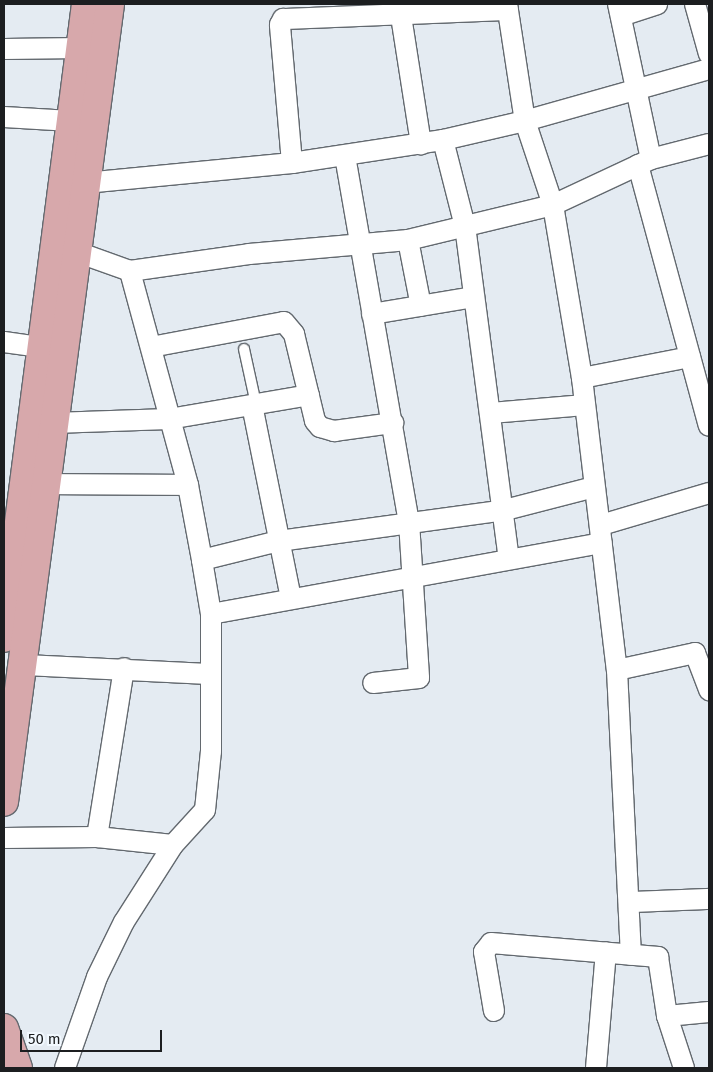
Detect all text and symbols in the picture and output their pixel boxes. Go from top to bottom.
scale bar [22,1020,165,1052]
text: 50 m [28,1030,61,1048]

